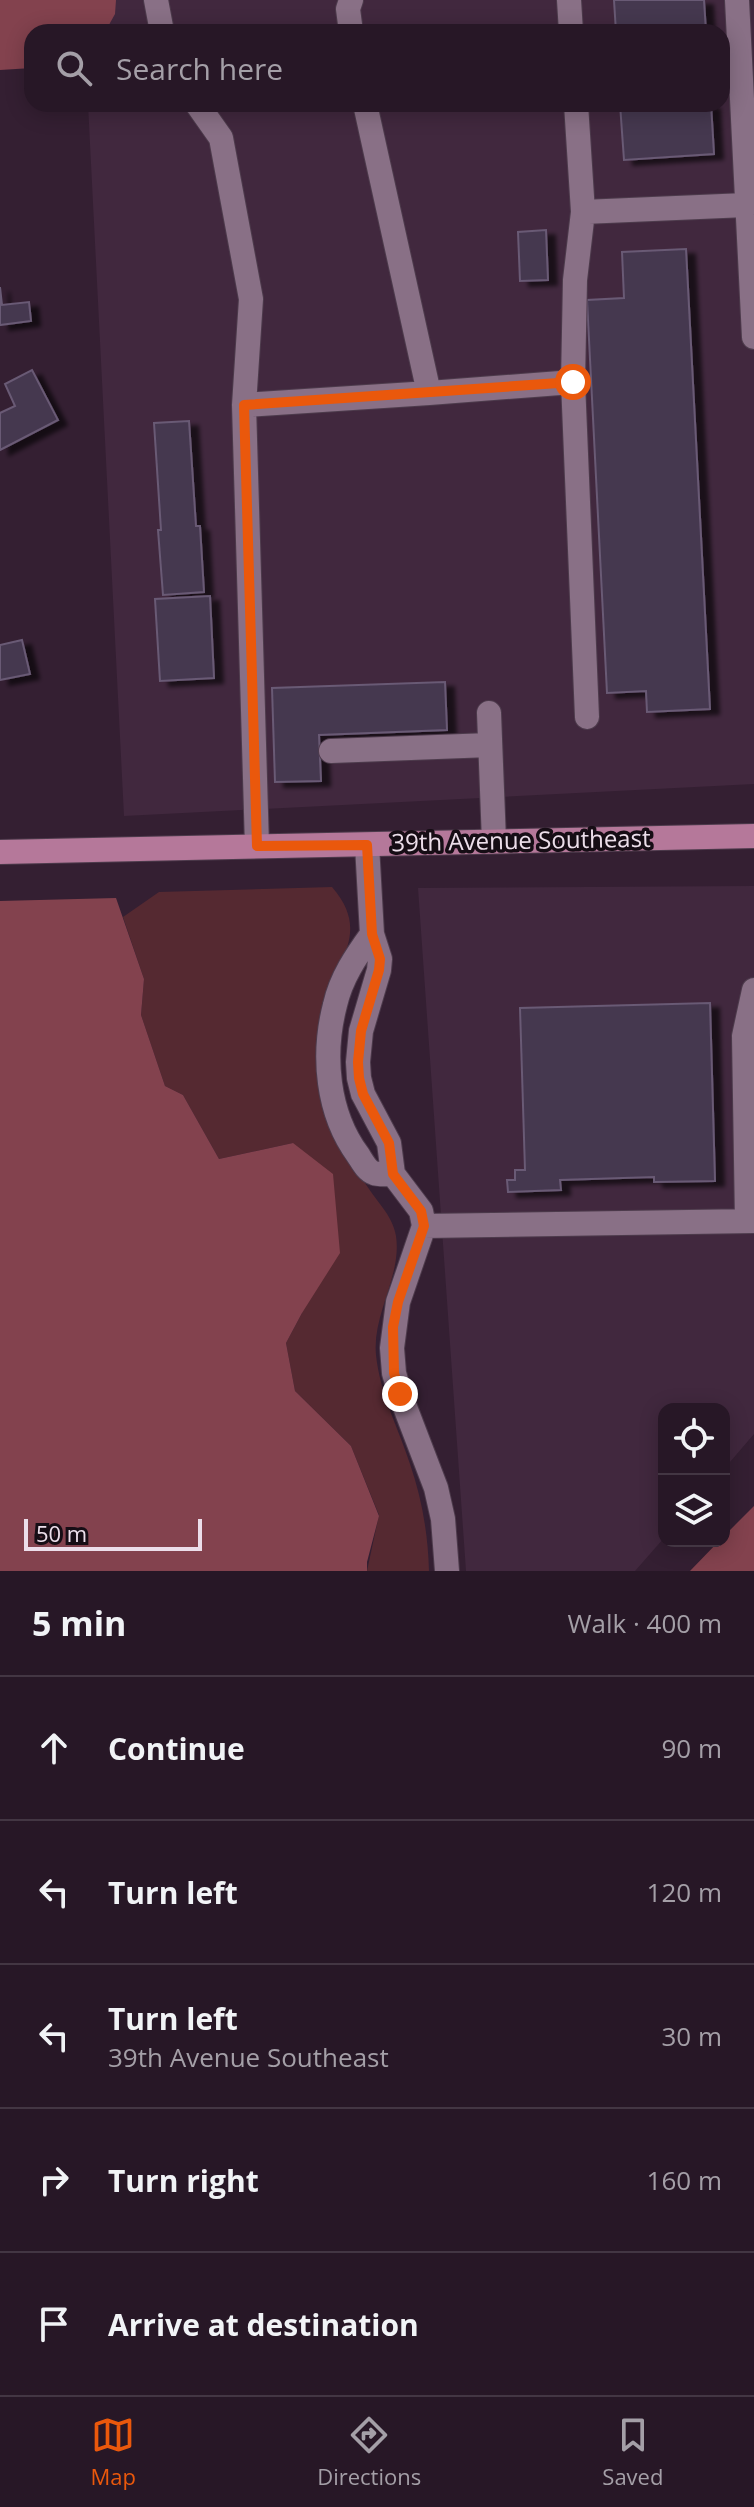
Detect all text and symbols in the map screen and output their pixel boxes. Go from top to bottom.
search box [24,24,730,112]
icon: search [52,46,96,90]
text: Search here [116,48,283,89]
route start [555,364,591,400]
street label: 39th Avenue Southeast [391,821,651,858]
route end [382,1376,418,1412]
map controls [658,1403,730,1547]
button: locate [658,1403,730,1475]
button: layers [658,1475,730,1547]
scale bar [24,1515,202,1551]
text: 50 m [36,1518,87,1548]
text: 5 min [32,1600,126,1646]
text: Walk · 400 m [568,1605,722,1641]
icon: ahead [32,1726,76,1770]
text: Continue [108,1728,245,1769]
text: 90 m [661,1730,722,1766]
icon: left [32,1870,76,1914]
text: Turn left [108,1872,238,1913]
text: 120 m [647,1874,722,1910]
text: Turn left [108,1998,238,2039]
icon: left [32,2014,76,2058]
text: 30 m [661,2018,722,2054]
text: 39th Avenue Southeast [108,2039,389,2075]
icon: right [32,2158,76,2202]
text: Turn right [108,2160,259,2201]
text: 160 m [647,2162,722,2198]
icon: arrive [32,2302,76,2346]
text: Arrive at destination [108,2304,419,2345]
tab: Map [91,2413,136,2491]
tab: Directions [317,2413,421,2491]
tab: Saved [602,2413,663,2491]

